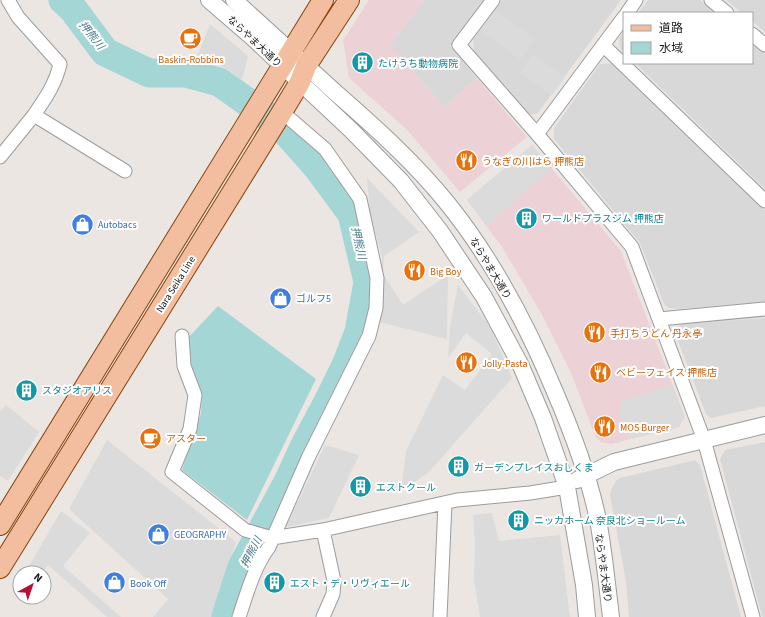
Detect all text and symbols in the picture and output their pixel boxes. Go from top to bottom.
legend [623,12,753,64]
street label: ならやま大通り [224,13,285,71]
water label: 押熊川 [75,18,108,54]
text: 道路 [659,20,683,37]
cafe icon: Baskin-Robbins [178,26,204,52]
text: 水域 [659,40,683,57]
building icon: たけうち動物病院 [350,50,376,76]
place label: Baskin-Robbins [158,53,224,67]
place label: たけうち動物病院 [378,57,458,71]
restaurant icon: うなぎの川はら 押熊店 [453,148,479,174]
place label: うなぎの川はら 押熊店 [482,155,584,169]
building icon: ワールドプラスジム 押熊店 [514,205,540,231]
shop icon: Autobacs [69,211,95,237]
place label: ワールドプラスジム 押熊店 [542,212,664,226]
place label: Autobacs [98,218,137,232]
water label: 押熊川 [347,225,370,262]
street label: ならやま大通り [466,235,514,302]
street label: Nara Seika Line [153,254,199,315]
restaurant icon: Big Boy [402,258,428,284]
place label: Big Boy [430,265,462,279]
shop icon: ゴルフ5 [267,285,293,311]
place label: ゴルフ5 [296,292,331,306]
restaurant icon: 手打ちうどん 丹永亭 [581,320,607,346]
place label: 手打ちうどん 丹永亭 [610,327,702,341]
restaurant icon: Jolly-Pasta [454,350,480,376]
place label: Jolly-Pasta [482,357,528,371]
restaurant icon: ベビーフェイス 押熊店 [587,359,613,385]
place label: ベビーフェイス 押熊店 [616,366,717,380]
building icon: スタジオアリス [13,377,39,403]
place label: スタジオアリス [42,384,112,398]
restaurant icon: MOS Burger [592,414,618,440]
place label: MOS Burger [620,421,670,435]
cafe icon: アスター [138,425,164,451]
place label: アスター [166,432,206,446]
building icon: ガーデンプレイスおしくま [446,454,472,480]
place label: ガーデンプレイスおしくま [474,461,593,475]
building icon: エストクール [347,474,373,500]
place label: エストクール [376,481,436,495]
building icon: ニッカホーム 奈良北ショールーム [506,507,532,533]
place label: ニッカホーム 奈良北ショールーム [534,514,685,528]
shop icon: GEOGRAPHY [145,521,171,547]
place label: GEOGRAPHY [174,528,227,542]
water label: 押熊川 [237,533,266,570]
street label: ならやま大通り [591,533,615,604]
north arrow [12,565,52,605]
text: N [30,570,46,586]
shop icon: Book Off [101,570,127,596]
building icon: エスト・デ・リヴィエール [262,570,288,596]
place label: Book Off [130,577,167,591]
place label: エスト・デ・リヴィエール [290,577,410,591]

